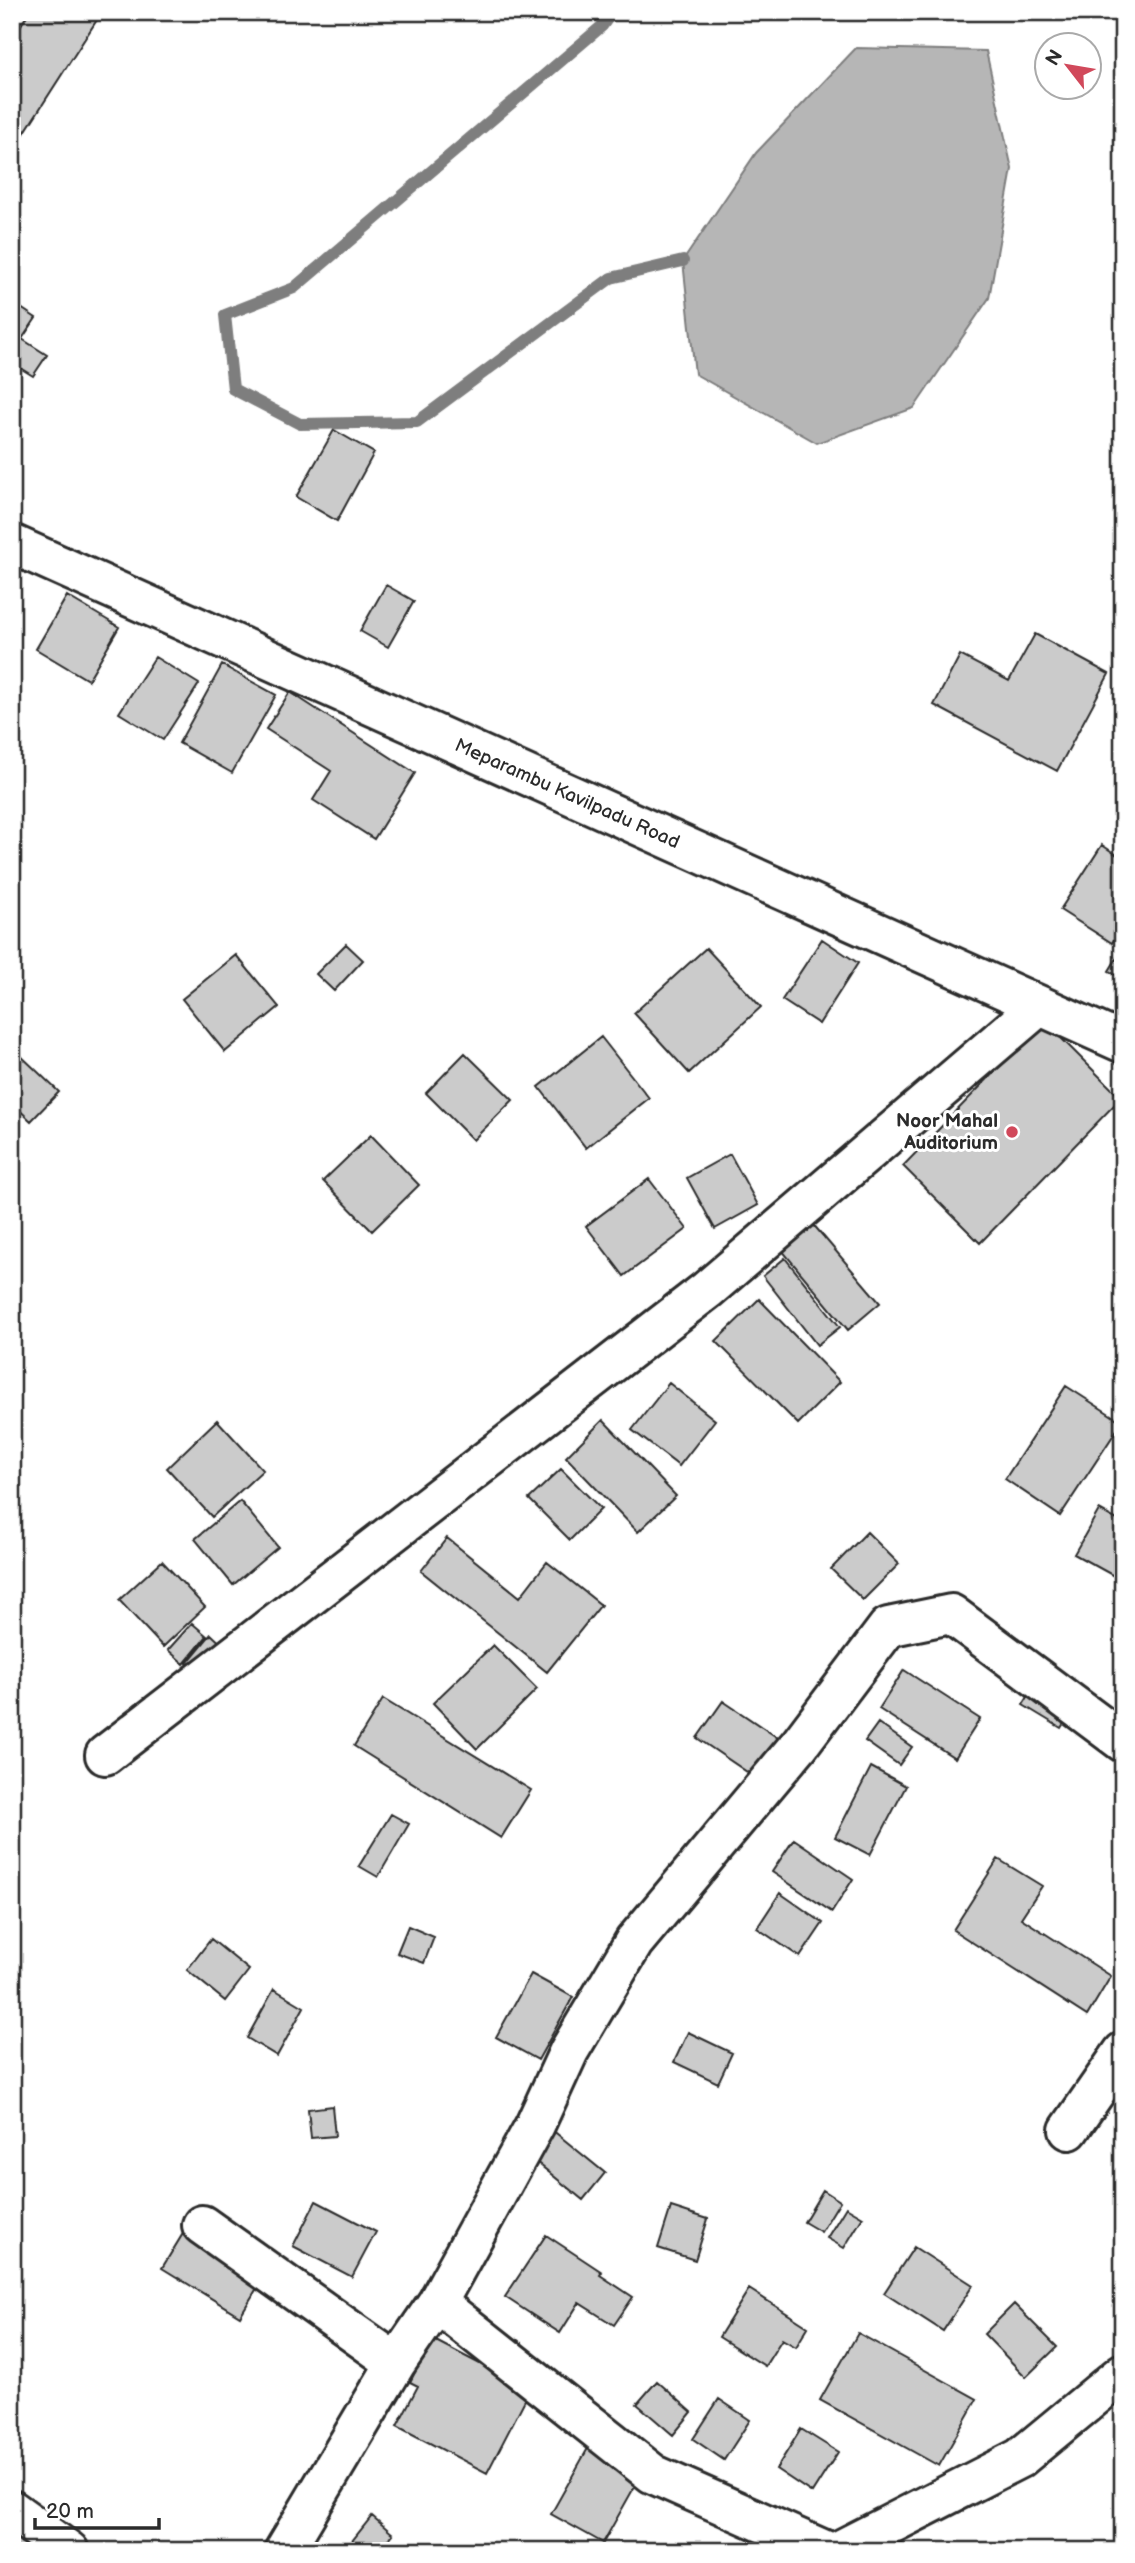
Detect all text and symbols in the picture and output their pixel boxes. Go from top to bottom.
north arrow [1034,32,1104,102]
text: N [1041,46,1068,70]
street label: Meparambu Kavilpadu Road [451,734,683,854]
place label: Noor Mahal Auditorium [896,1110,998,1155]
marker: Noor Mahal Auditorium [1004,1124,1020,1140]
scale bar [35,2486,159,2530]
text: 20 m [46,2499,94,2524]

